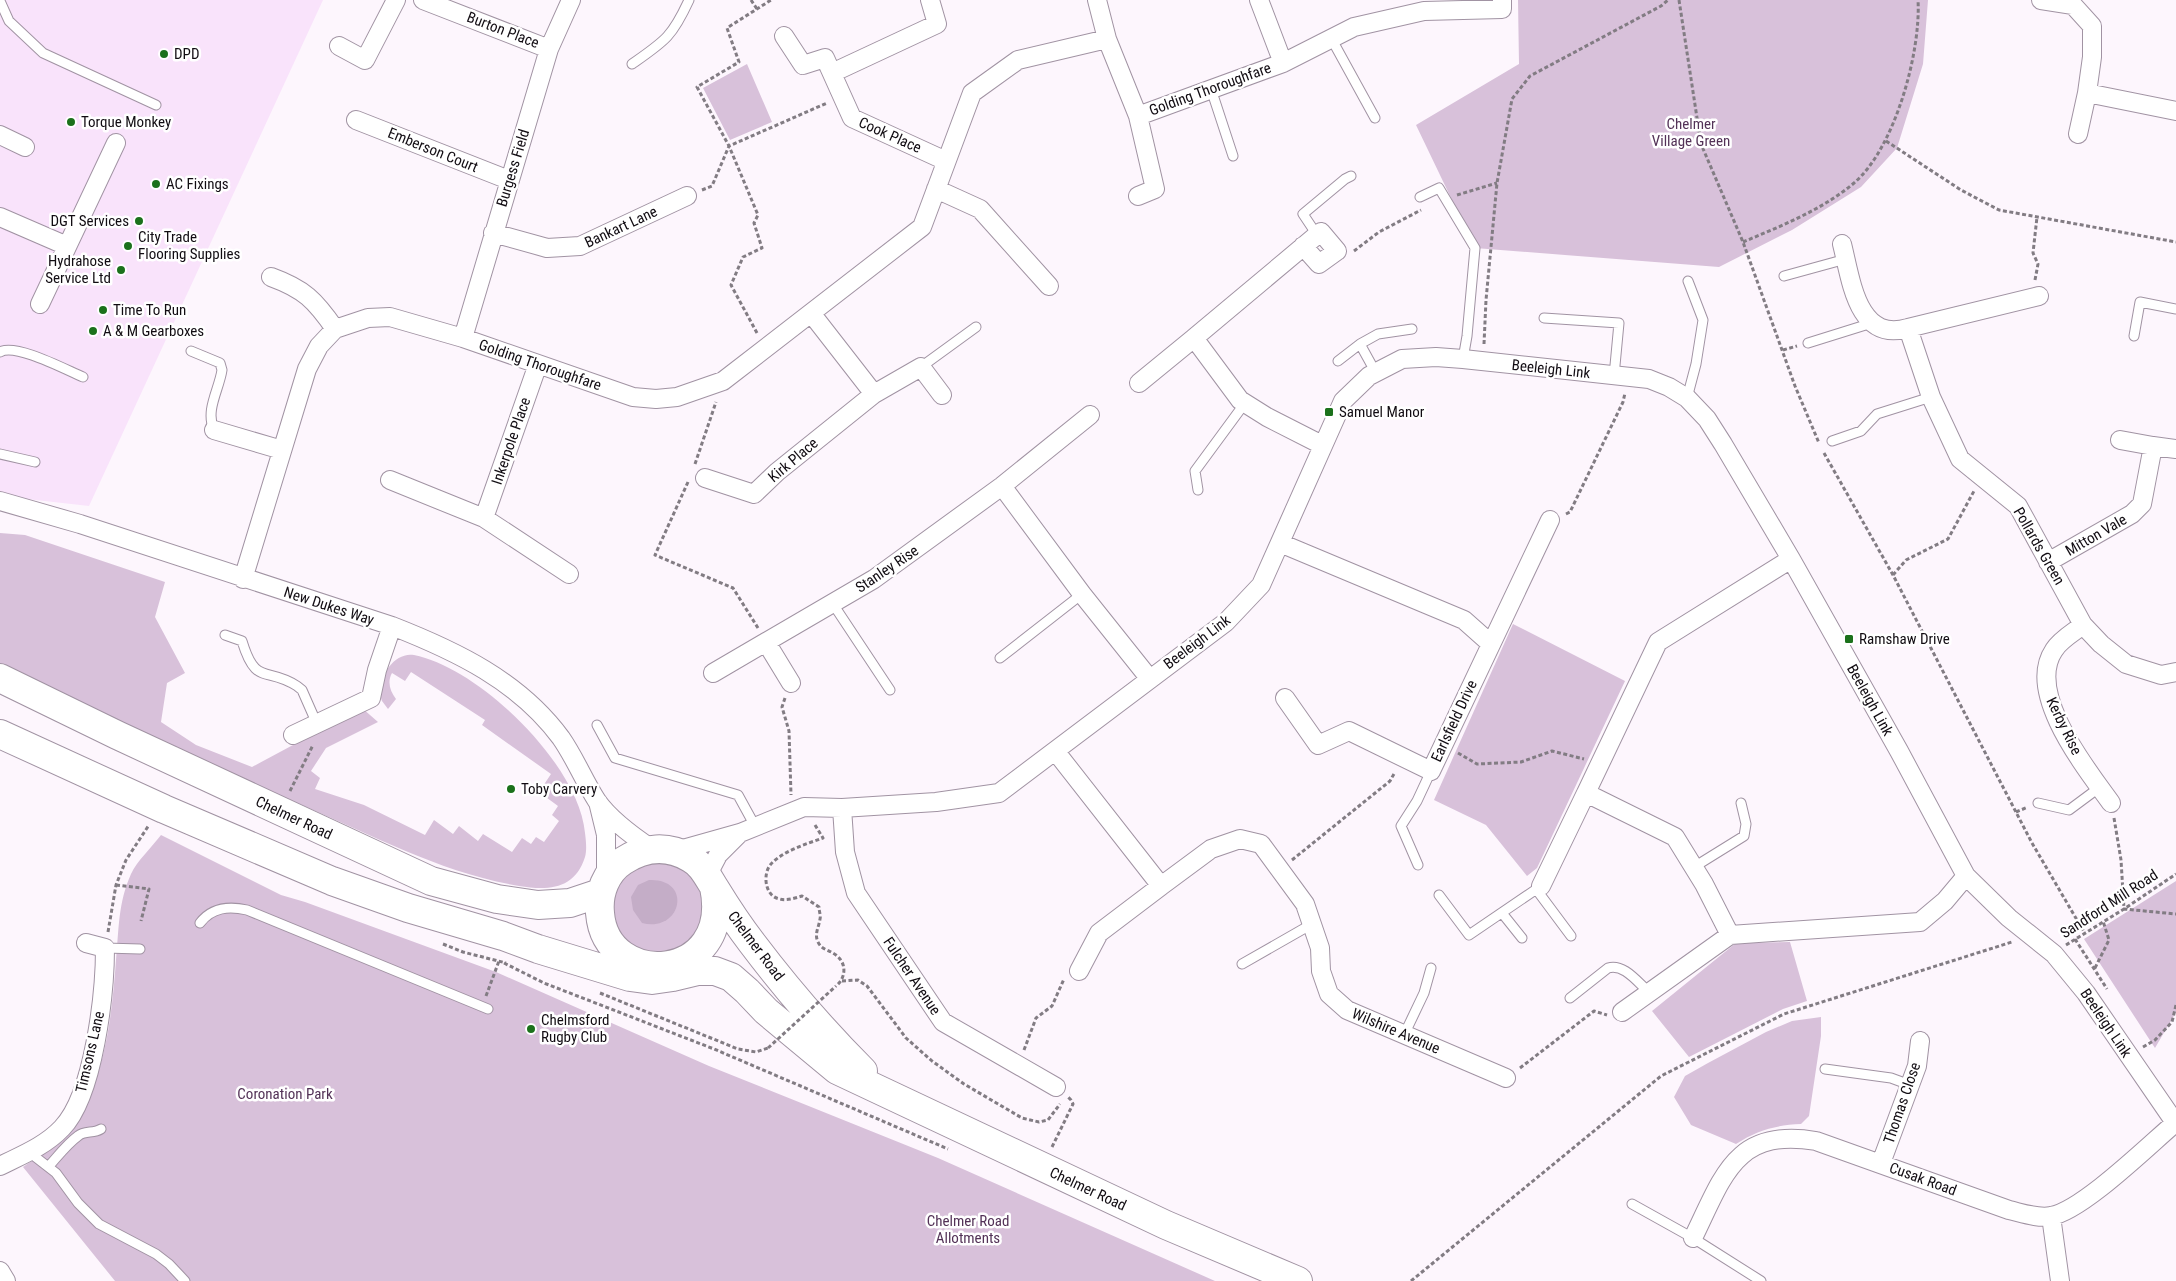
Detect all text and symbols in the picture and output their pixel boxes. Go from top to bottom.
street label: Burton Place [464,8,542,52]
place label: DPD [174,45,199,63]
marker: DPD [158,48,170,60]
street label: Golding Thoroughfare [1147,59,1273,119]
place label: Torque Monkey [81,113,171,131]
street label: Cook Place [856,113,924,157]
park label: Chelmer Village Green [1652,115,1730,150]
marker: Torque Monkey [65,116,77,128]
street label: Emberson Court [385,124,481,176]
street label: Burgess Field [493,127,533,209]
place label: AC Fixings [166,175,229,193]
marker: AC Fixings [150,178,162,190]
street label: Bankart Lane [582,202,660,252]
place label: DGT Services [50,212,129,230]
marker: DGT Services [133,215,145,227]
place label: City Trade Flooring Supplies [138,228,241,263]
marker: City Trade Flooring Supplies [122,240,134,252]
place label: Hydrahose Service Ltd [45,252,111,287]
marker: Hydrahose Service Ltd [115,264,127,276]
place label: Time To Run [113,301,186,319]
marker: Time To Run [97,304,109,316]
place label: A & M Gearboxes [103,322,204,340]
marker: A & M Gearboxes [87,325,99,337]
street label: Golding Thoroughfare [476,336,604,394]
street label: Beeleigh Link [1511,356,1591,382]
street label: Inkerpole Place [488,395,534,487]
place label: Samuel Manor [1339,403,1425,421]
marker: Samuel Manor [1323,406,1335,418]
street label: Kirk Place [765,434,821,486]
street label: Pollards Green [2010,504,2068,588]
street label: Mitton Vale [2062,510,2130,560]
street label: Stanley Rise [852,541,922,597]
street label: New Dukes Way [282,583,376,629]
street label: Beeleigh Link [1160,611,1234,673]
place label: Ramshaw Drive [1859,630,1950,648]
marker: Ramshaw Drive [1843,633,1855,645]
street label: Beeleigh Link [1843,661,1897,739]
street label: Earlsfield Drive [1427,677,1481,765]
street label: Kerby Rise [2042,694,2086,758]
place label: Toby Carvery [521,780,597,798]
marker: Toby Carvery [505,783,517,795]
street label: Chelmer Road [253,792,335,844]
street label: Sandford Mill Road [2057,866,2161,942]
street label: Chelmer Road [724,908,788,984]
street label: Fulcher Avenue [879,934,945,1018]
street label: Beeleigh Link [2076,985,2136,1061]
street label: Wilshire Avenue [1349,1004,1443,1058]
street label: Timsons Lane [72,1009,108,1095]
place label: Chelmsford Rugby Club [541,1011,610,1046]
marker: Chelmsford Rugby Club [525,1023,537,1035]
street label: Thomas Close [1880,1060,1924,1146]
park label: Coronation Park [237,1085,333,1103]
street label: Cusak Road [1887,1159,1959,1199]
street label: Chelmer Road [1047,1163,1129,1215]
park label: Chelmer Road Allotments [927,1212,1009,1247]

